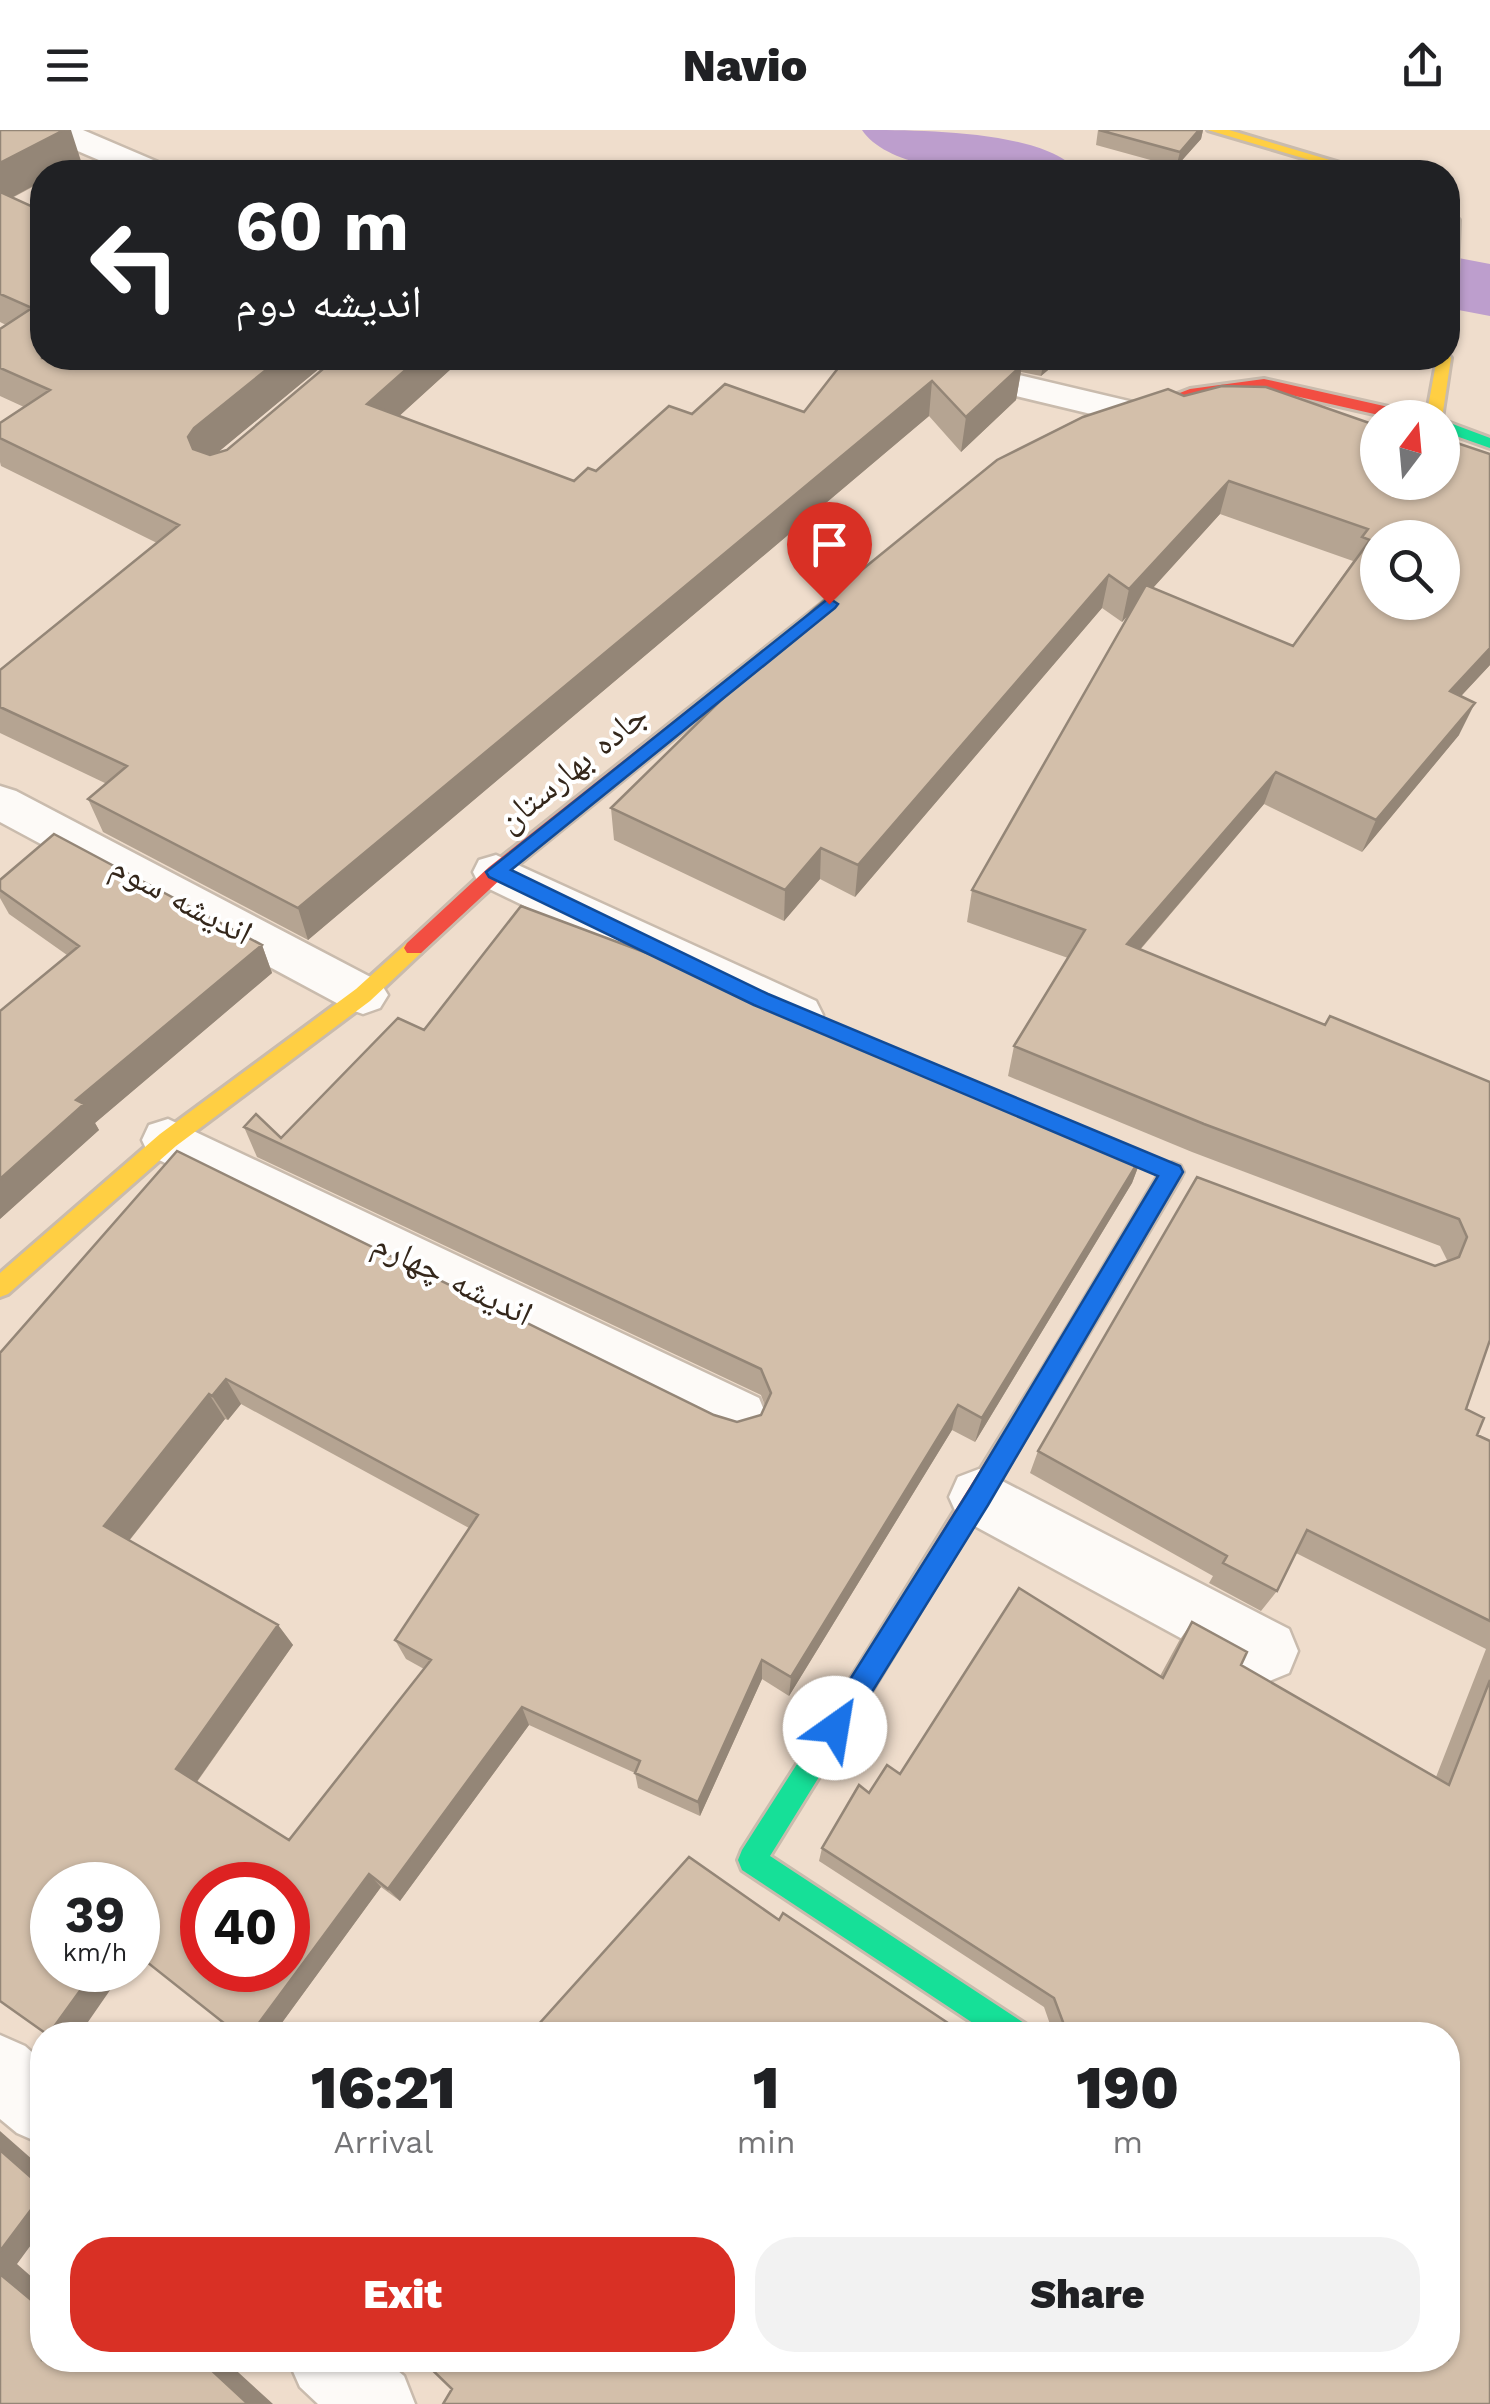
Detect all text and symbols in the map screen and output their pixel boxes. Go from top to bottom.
icon: menu [40,38,95,93]
icon: share [1395,38,1450,93]
text: Navio [683,39,807,92]
text: 60 m [235,185,409,267]
icon: left [70,200,200,330]
text: اندیشه دوم [235,275,422,328]
north arrow [1360,400,1460,500]
map controls [1360,400,1460,620]
pin [787,502,872,605]
icon: arrive [802,517,857,572]
button: search [1360,520,1460,620]
street label: جاده بهارستان [488,693,656,841]
street label: اندیشه سوم [103,844,260,955]
street label: اندیشه چهارم [365,1221,540,1337]
position arrow [783,1676,887,1780]
speed limit sign: 40 [180,1862,310,1992]
text: 39 [65,1885,125,1944]
text: km/h [63,1938,127,1967]
text: 16:21 [311,2052,456,2123]
text: 1 [753,2052,779,2123]
text: 190 [1076,2052,1179,2123]
text: Arrival [333,2123,433,2161]
text: min [737,2123,795,2161]
text: m [1112,2123,1143,2161]
button: Exit [70,2237,735,2352]
button: Share [755,2237,1420,2352]

